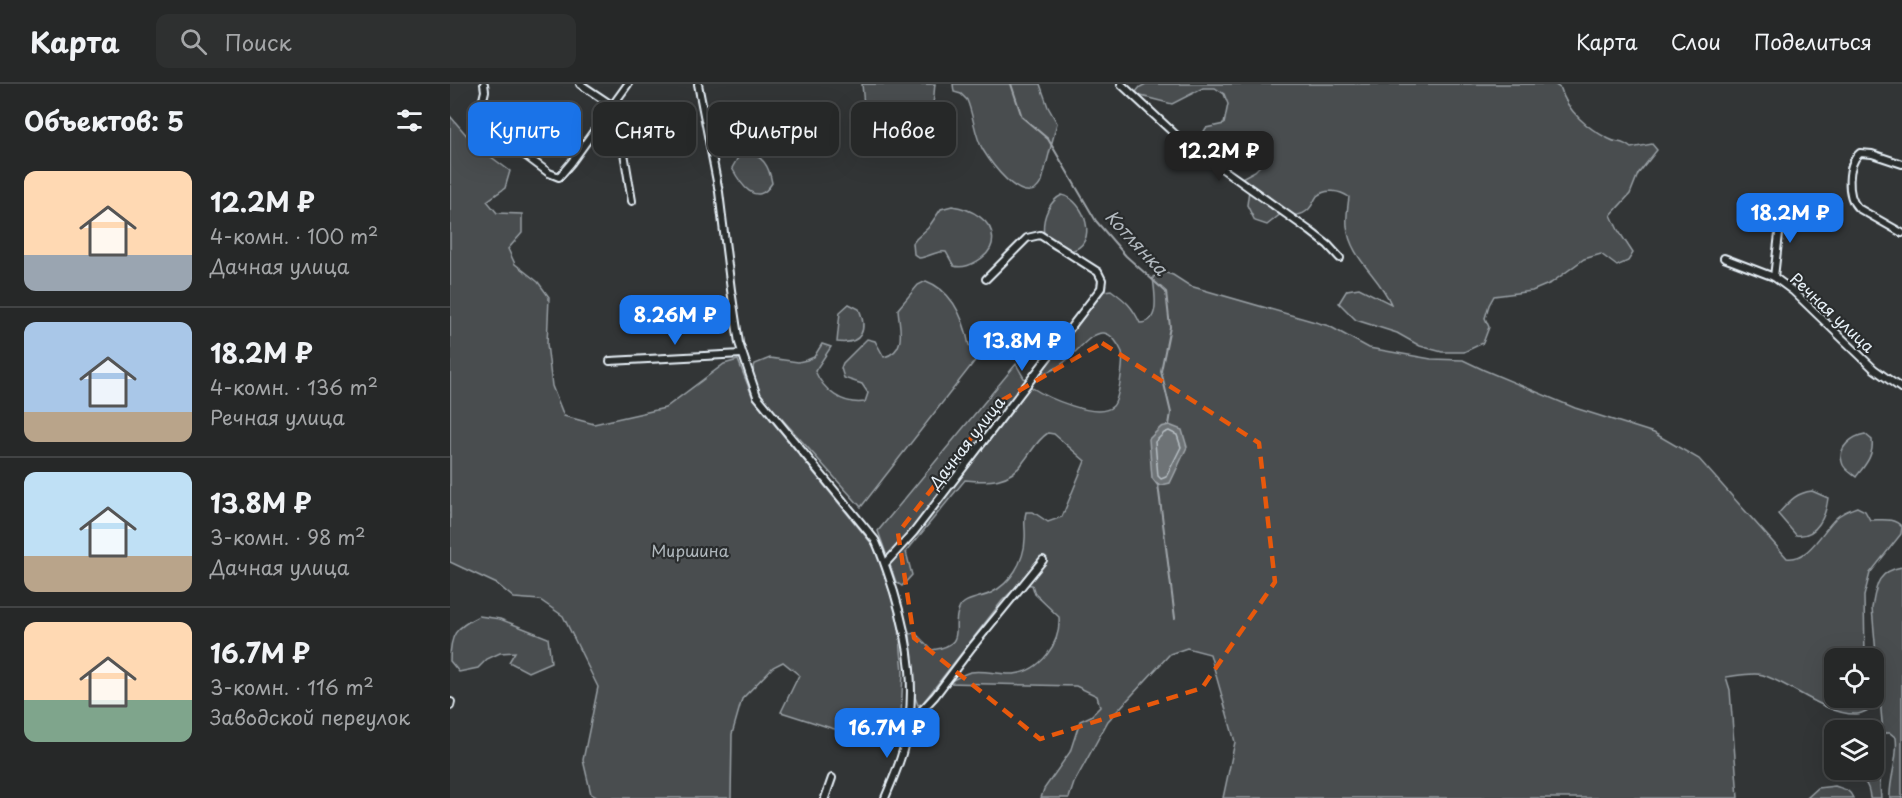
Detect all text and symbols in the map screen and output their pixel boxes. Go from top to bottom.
search box [156,14,576,68]
text: Карта [30,20,120,63]
icon: search [177,25,210,58]
text: Поиск [225,25,292,58]
text: Карта [1576,25,1638,57]
text: Слои [1671,25,1721,57]
text: Поделиться [1754,25,1872,57]
text: Объектов: 5 [24,101,184,140]
chip: Купить [468,102,581,156]
chip: Снять [593,102,696,156]
chip: Фильтры [708,102,839,156]
chip: Новое [851,102,956,156]
icon: filters [393,104,426,137]
pin: 12.2M ₽ [1164,131,1274,182]
text: 12.2M ₽ [1179,135,1259,165]
text: 12.2M ₽ [210,182,315,221]
pin: 18.2M ₽ [1735,193,1845,244]
icon: home [72,195,144,267]
text: 18.2M ₽ [1750,197,1830,227]
water label: Котлянка [1100,203,1175,281]
text: 4-комн. · 100 m² [210,221,378,251]
text: Дачная улица [210,251,349,281]
street label: Речная улица [1785,266,1881,358]
pin: 8.26M ₽ [620,295,730,346]
text: 8.26M ₽ [633,299,717,329]
pin: 13.8M ₽ [967,321,1077,372]
text: 13.8M ₽ [983,325,1061,355]
text: 18.2M ₽ [210,333,313,372]
icon: home [72,346,144,418]
text: 4-комн. · 136 m² [210,372,378,402]
street label: Дачная улица [922,391,1010,494]
text: Речная улица [210,402,345,432]
text: 13.8M ₽ [210,483,311,522]
icon: home [72,496,144,568]
text: 3-комн. · 98 m² [210,522,366,552]
park label: Миршина [651,538,729,562]
text: Дачная улица [210,552,349,582]
text: 16.7M ₽ [210,633,310,672]
icon: home [72,646,144,718]
map controls [1824,648,1884,780]
button: locate [1824,648,1884,708]
text: 3-комн. · 116 m² [210,672,374,702]
text: Заводской переулок [210,702,410,732]
pin: 16.7M ₽ [832,708,942,759]
text: 16.7M ₽ [849,712,925,742]
button: layers [1824,720,1884,780]

